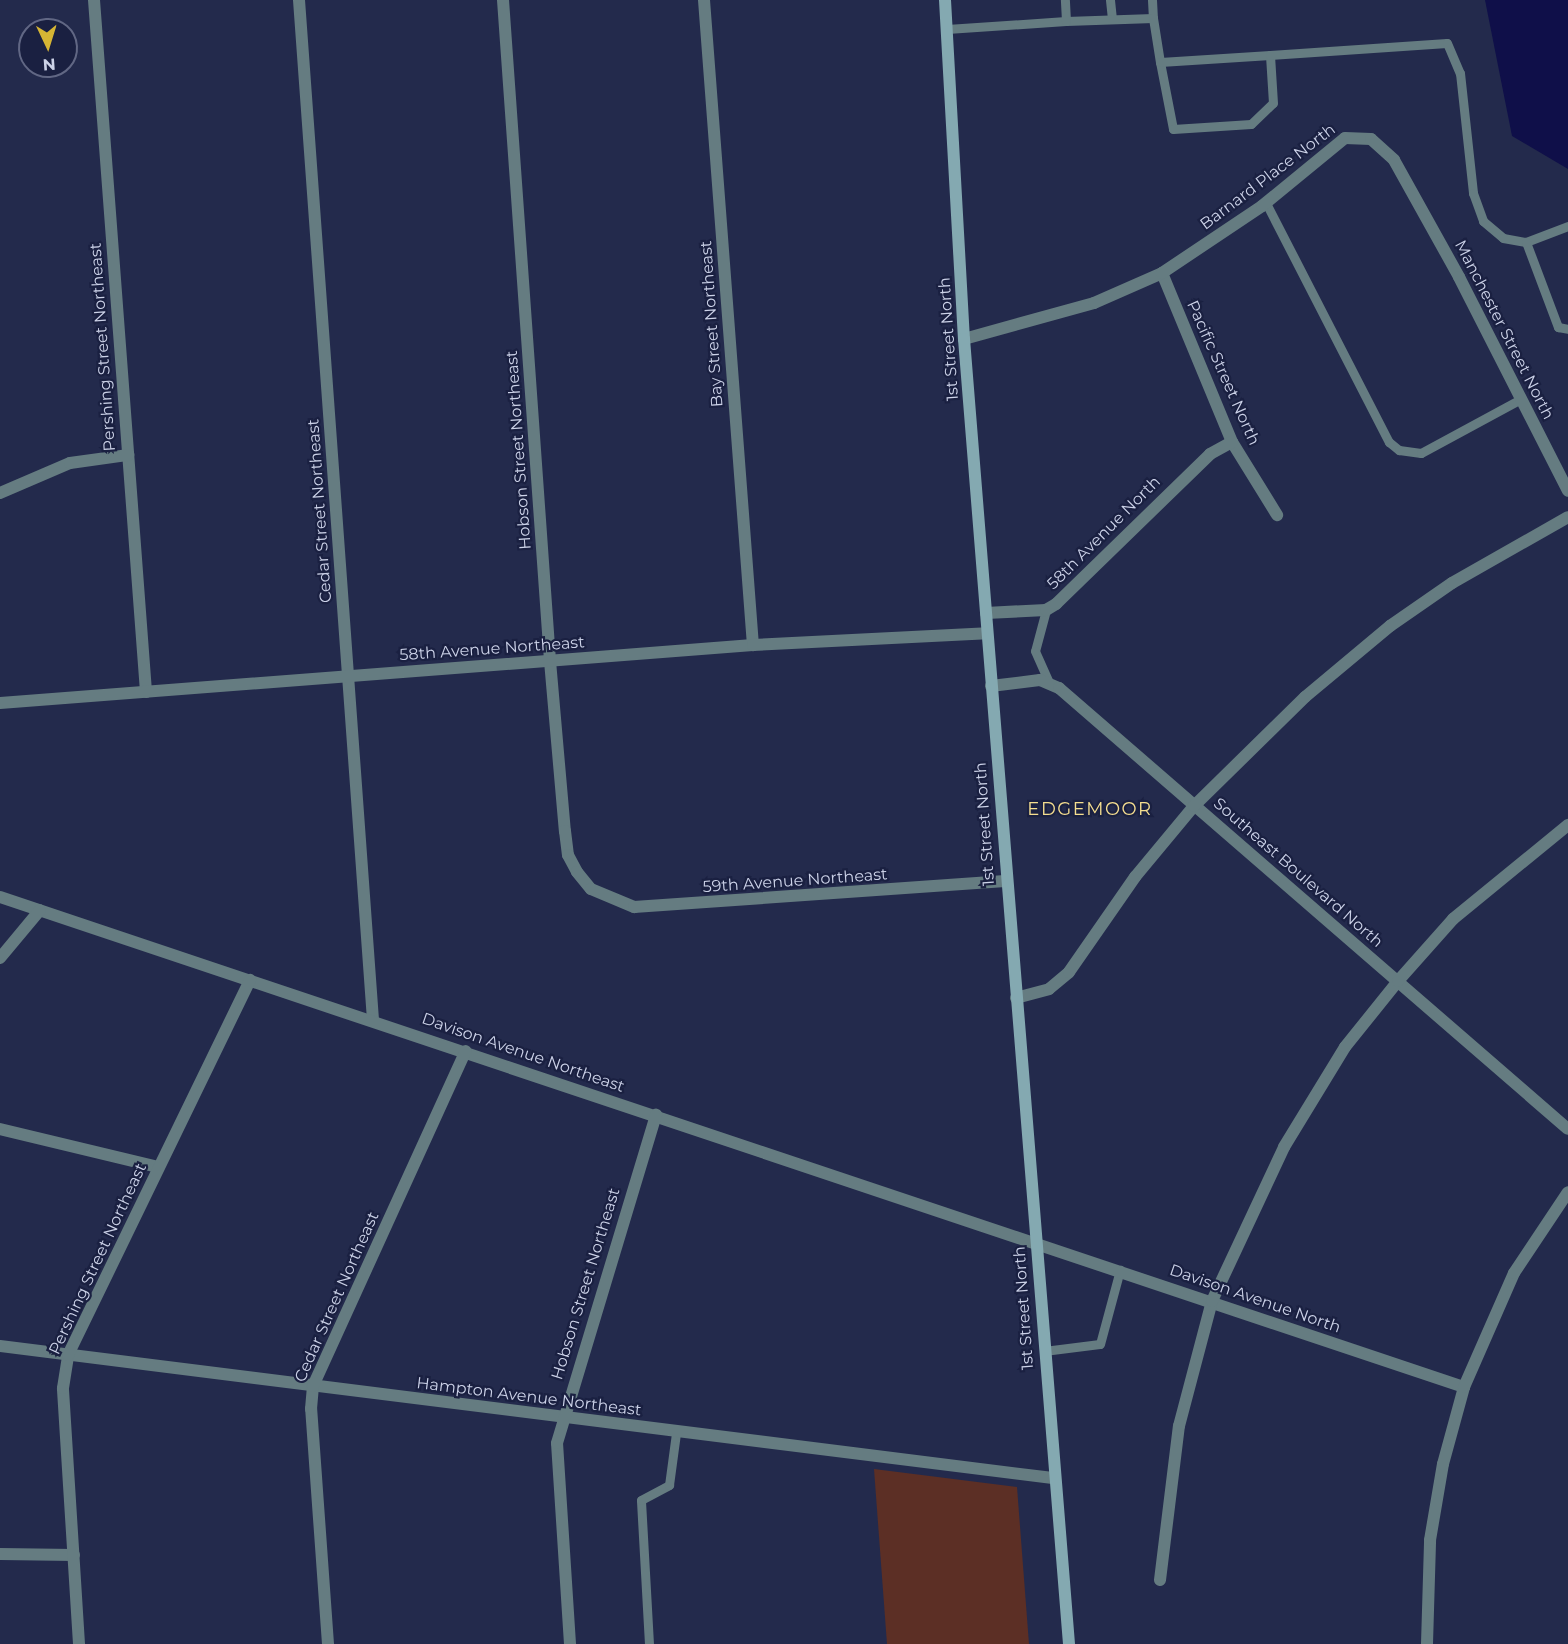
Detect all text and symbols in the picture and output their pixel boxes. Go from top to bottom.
north arrow [18,18,78,78]
text: N [42,55,56,74]
street label: Barnard Place North [1197,120,1339,234]
street label: Manchester Street North [1450,237,1558,423]
street label: Bay Street Northeast [697,240,727,408]
street label: Pershing Street Northeast [86,242,120,452]
street label: 1st Street North [935,277,963,401]
street label: Pacific Street North [1182,298,1264,448]
street label: Hobson Street Northeast [502,350,536,550]
street label: Cedar Street Northeast [304,418,336,604]
street label: 58th Avenue North [1043,472,1165,594]
street label: 58th Avenue Northeast [399,633,585,665]
street label: 1st Street North [971,762,999,886]
street label: Southeast Boulevard North [1209,794,1387,952]
district label: EDGEMOOR [1027,798,1153,820]
street label: 59th Avenue Northeast [702,865,888,897]
street label: Davison Avenue Northeast [419,1009,627,1097]
street label: Pershing Street Northeast [45,1160,151,1358]
street label: Hobson Street Northeast [548,1186,624,1382]
street label: Cedar Street Northeast [291,1209,383,1385]
street label: 1st Street North [1010,1246,1038,1370]
street label: Davison Avenue North [1167,1261,1343,1337]
street label: Hampton Avenue Northeast [416,1374,642,1420]

